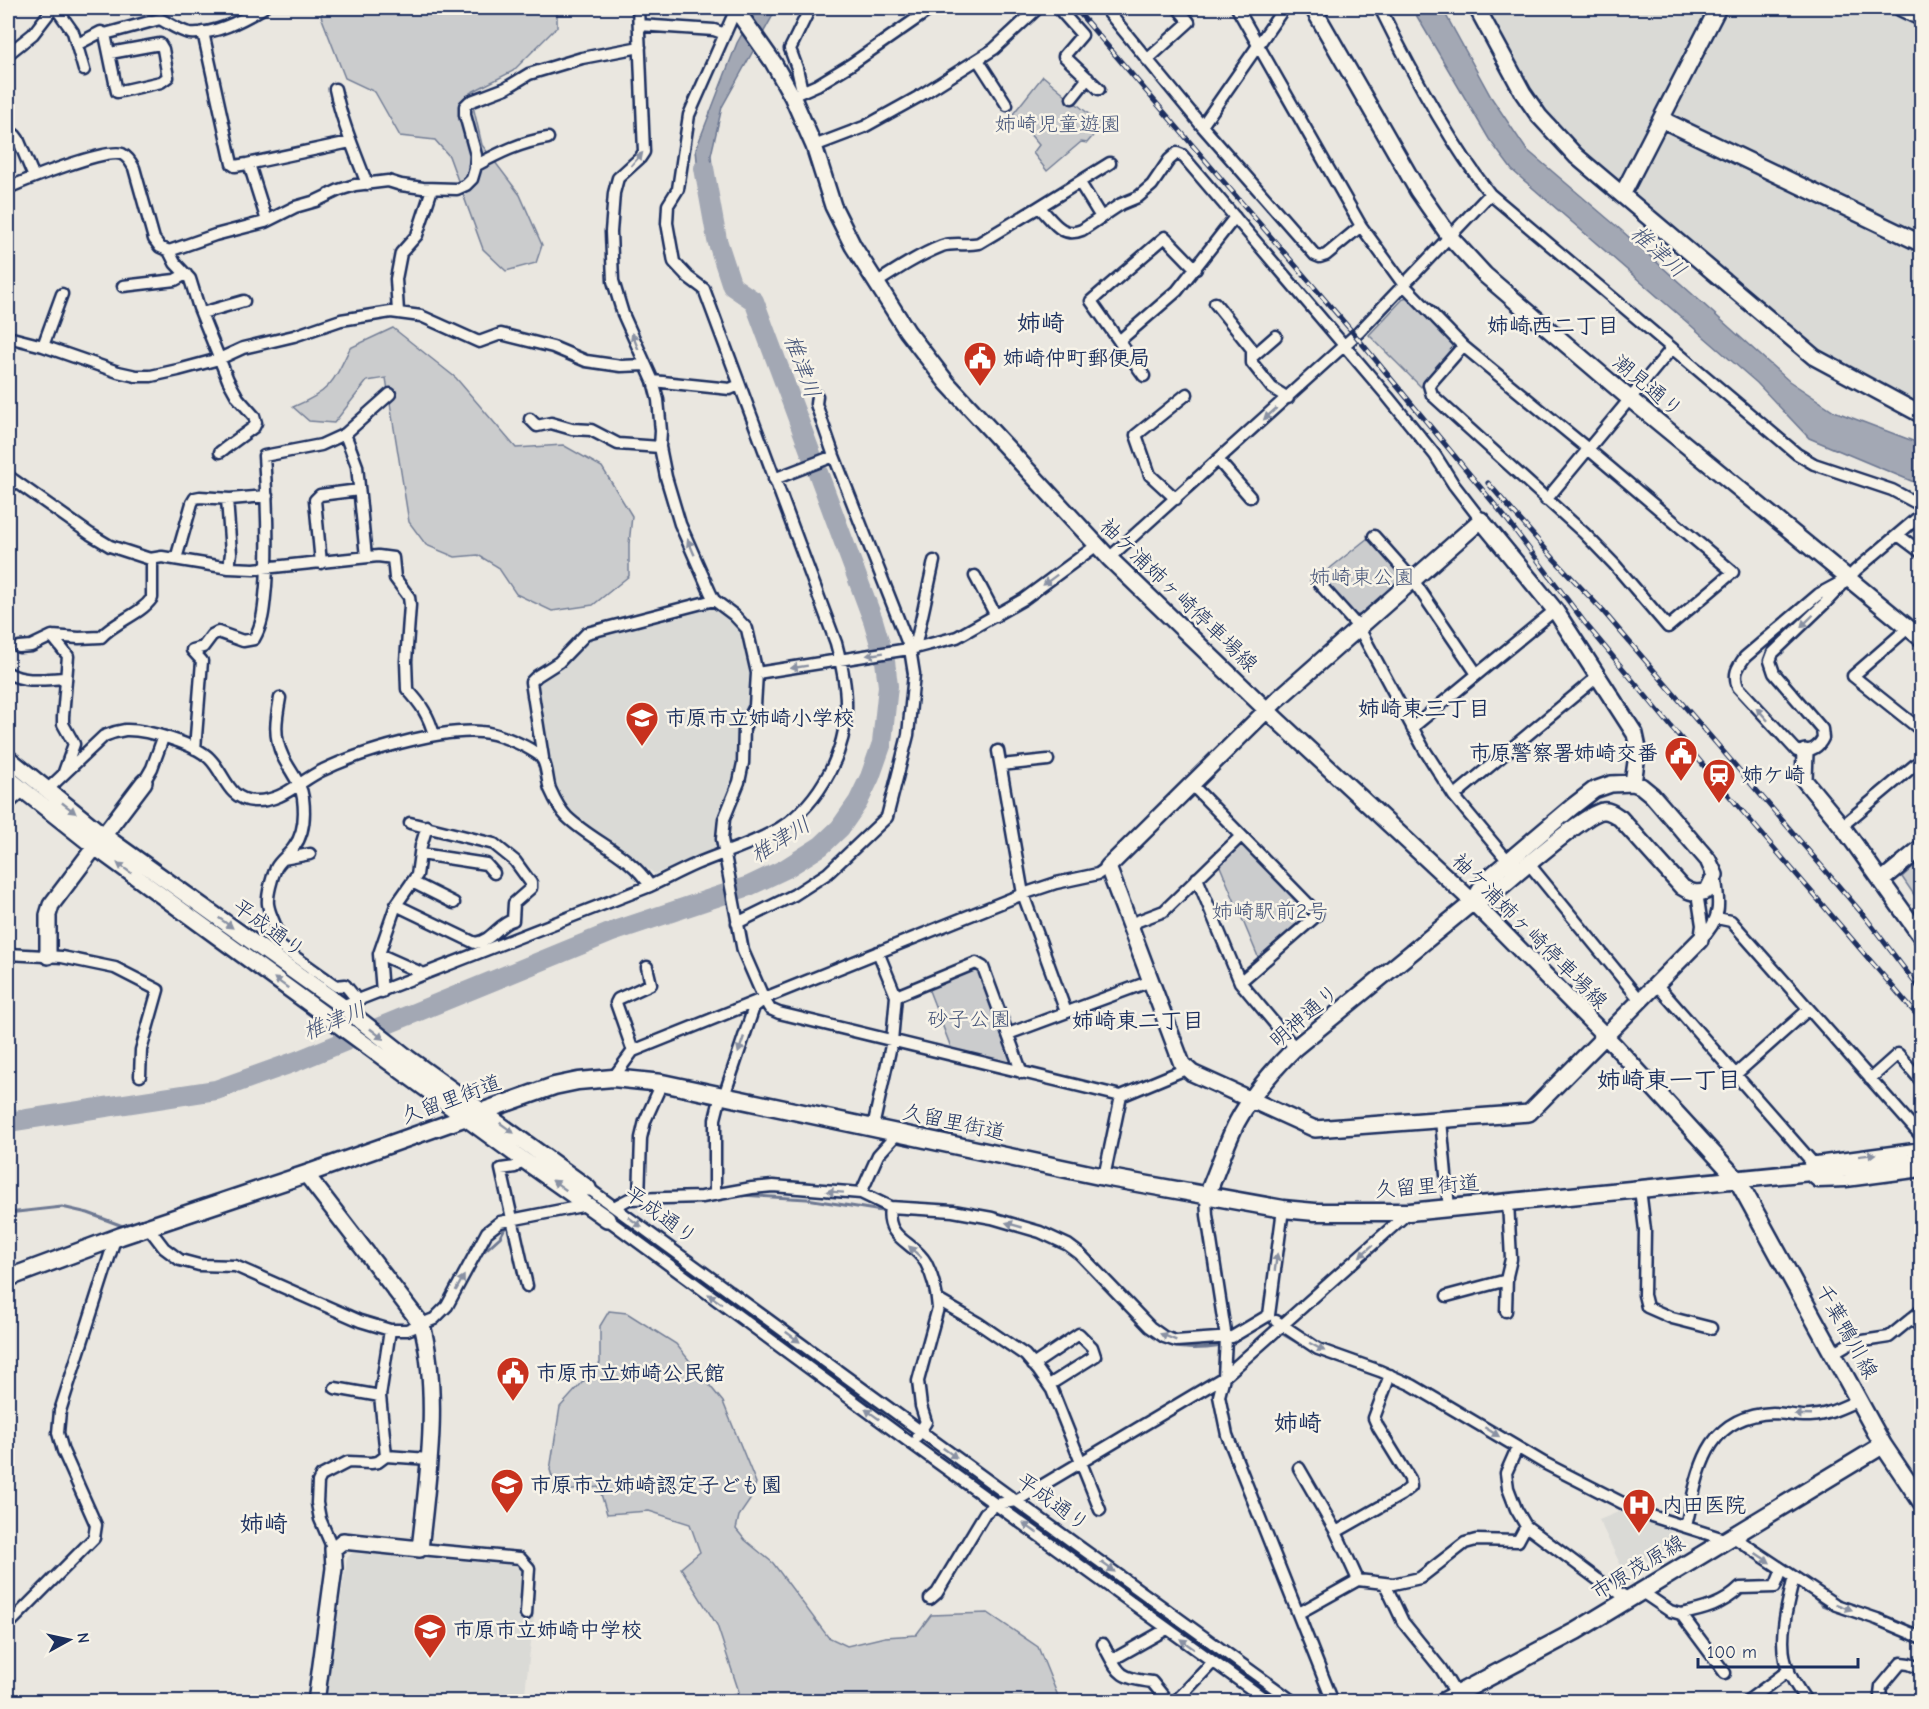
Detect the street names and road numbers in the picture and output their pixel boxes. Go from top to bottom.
street label: 潮見通り [1608,350,1688,422]
street label: 袖ケ浦姉ヶ崎停車場線 [1095,513,1263,677]
street label: 袖ケ浦姉ヶ崎停車場線 [1447,848,1613,1014]
street label: 平成通り [228,894,310,962]
street label: 明神通り [1264,979,1344,1053]
street label: 久留里街道 [398,1070,504,1128]
street label: 久留里街道 [900,1099,1008,1145]
street label: 久留里街道 [1374,1170,1480,1202]
street label: 平成通り [620,1181,702,1249]
street label: 千葉鴨川線 [1811,1279,1883,1383]
street label: 平成通り [1012,1468,1094,1536]
street label: 市原茂原線 [1587,1530,1689,1604]

